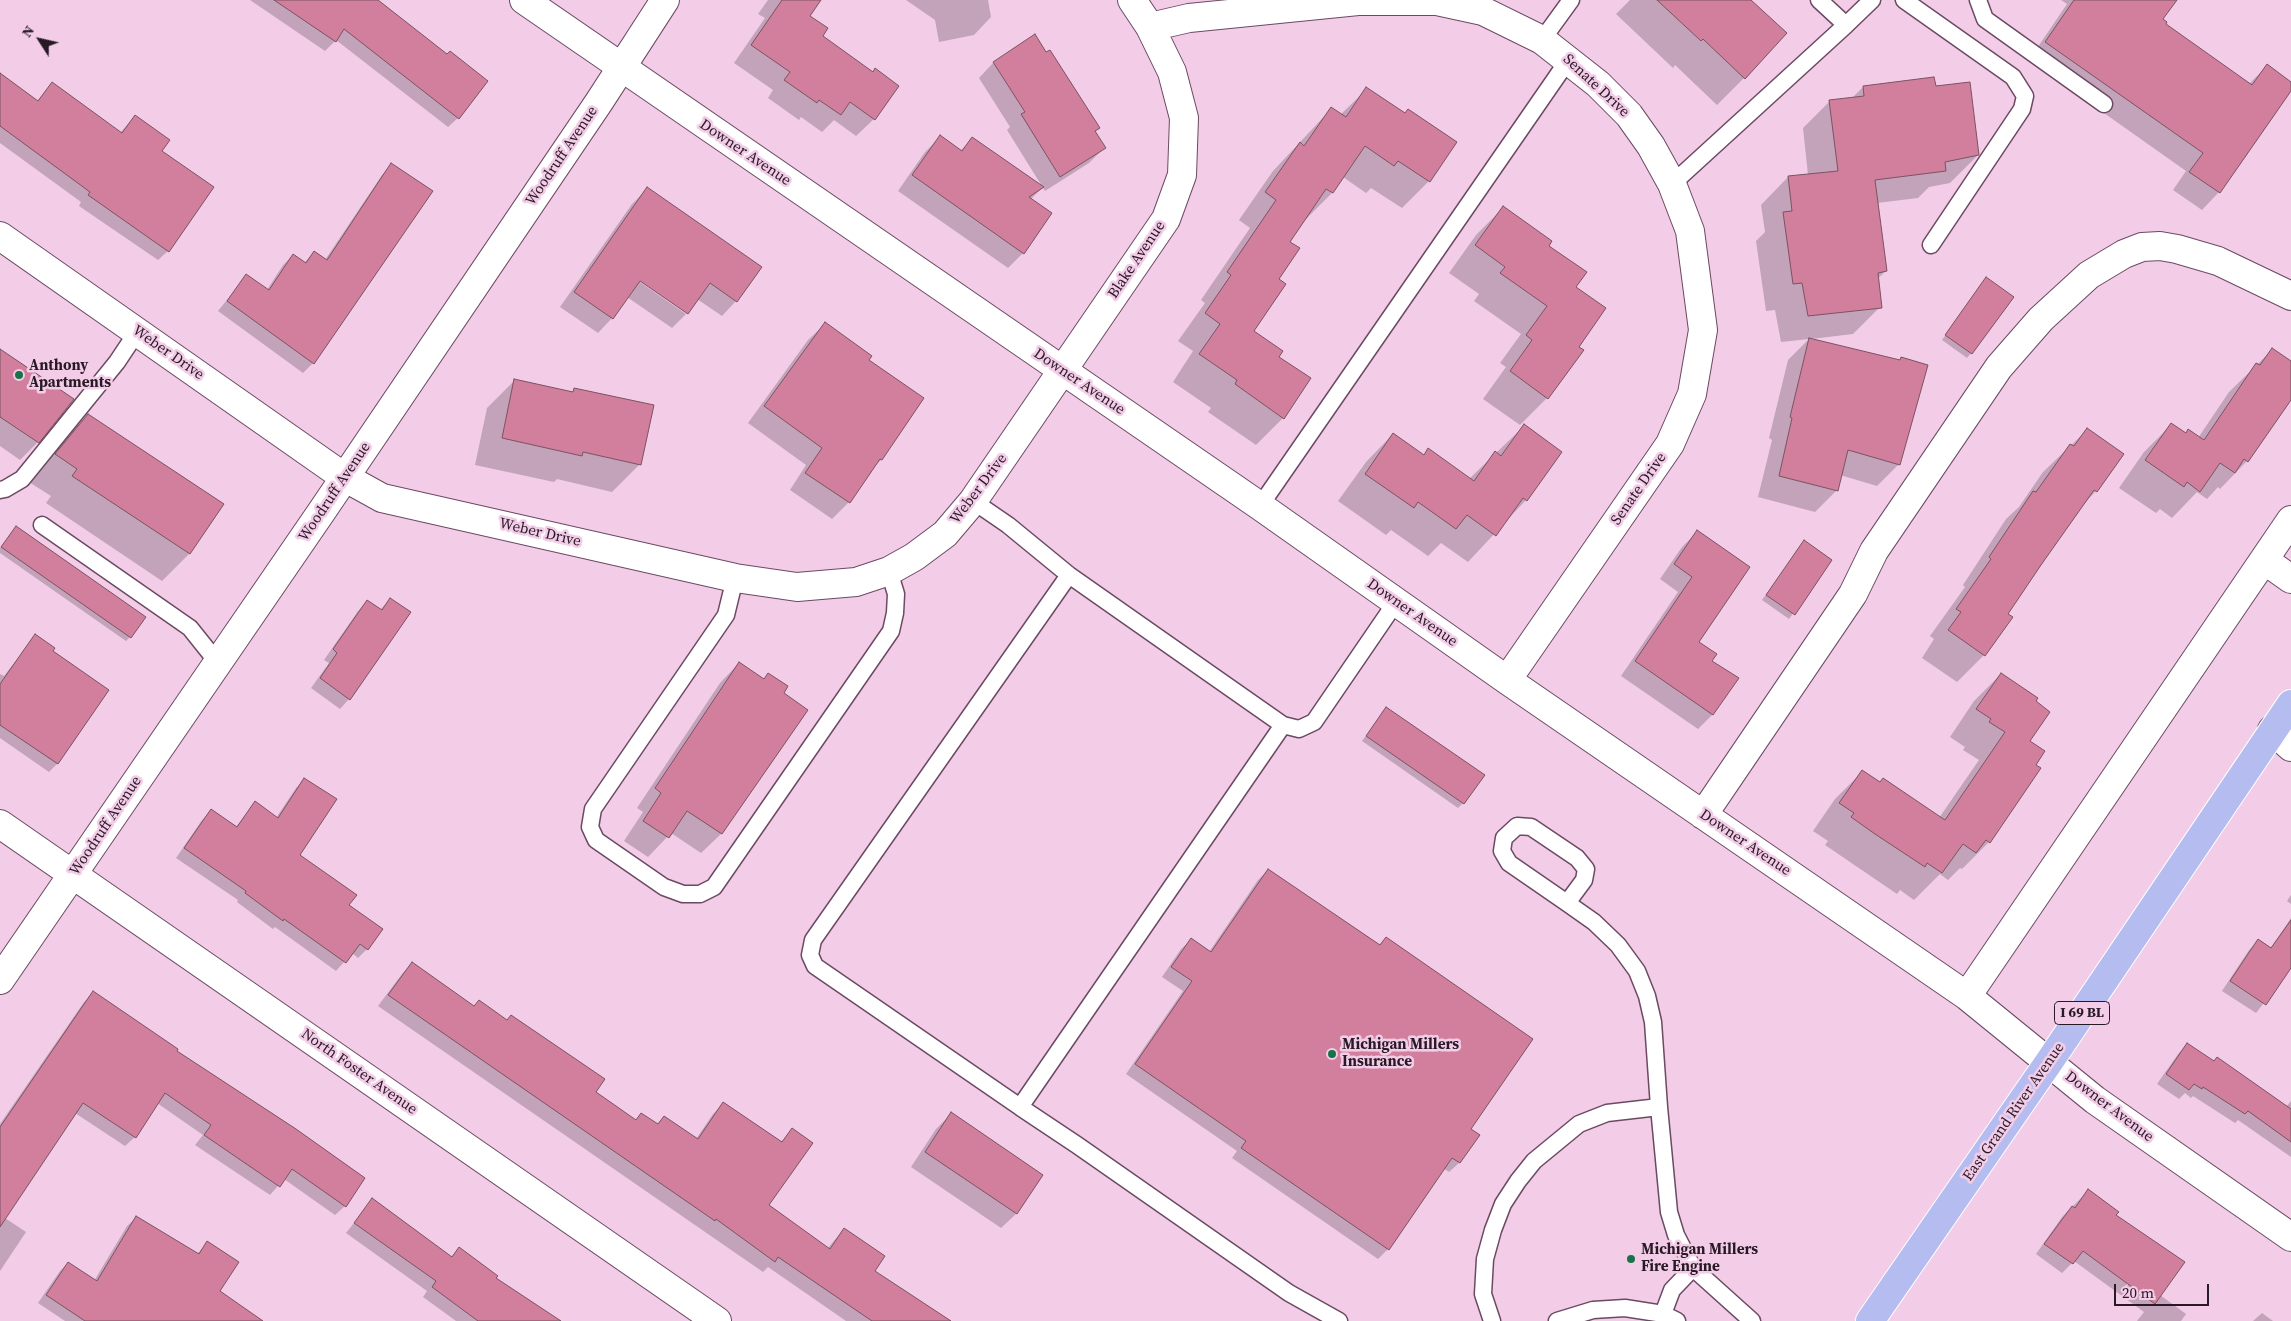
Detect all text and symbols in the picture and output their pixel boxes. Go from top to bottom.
north arrow [15,15,65,65]
text: N [17,21,39,41]
street label: Senate Drive [1559,51,1633,121]
street label: Woodruff Avenue [522,103,602,209]
street label: Downer Avenue [696,116,794,190]
street label: Blake Avenue [1105,218,1169,302]
street label: Weber Drive [129,322,207,384]
street label: Downer Avenue [1030,345,1128,419]
place label: Anthony Apartments [29,357,111,392]
marker: Anthony Apartments [13,369,25,381]
street label: Woodruff Avenue [295,439,375,545]
street label: Senate Drive [1607,449,1671,529]
street label: Weber Drive [947,450,1011,528]
street label: Weber Drive [497,515,583,551]
street label: Downer Avenue [1363,575,1461,651]
street label: Woodruff Avenue [66,773,146,879]
street label: Downer Avenue [1696,806,1794,880]
road number: I 69 BL [2054,1001,2110,1024]
street label: North Foster Avenue [298,1025,420,1119]
place label: Michigan Millers Insurance [1342,1036,1459,1071]
street label: East Grand River Avenue [1959,1039,2069,1185]
marker: Michigan Millers Insurance [1326,1048,1338,1060]
street label: Downer Avenue [2061,1068,2157,1146]
place label: Michigan Millers Fire Engine [1641,1241,1758,1276]
marker: Michigan Millers Fire Engine [1625,1253,1637,1265]
scale bar [2116,1274,2211,1306]
text: 20 m [2122,1282,2154,1303]

